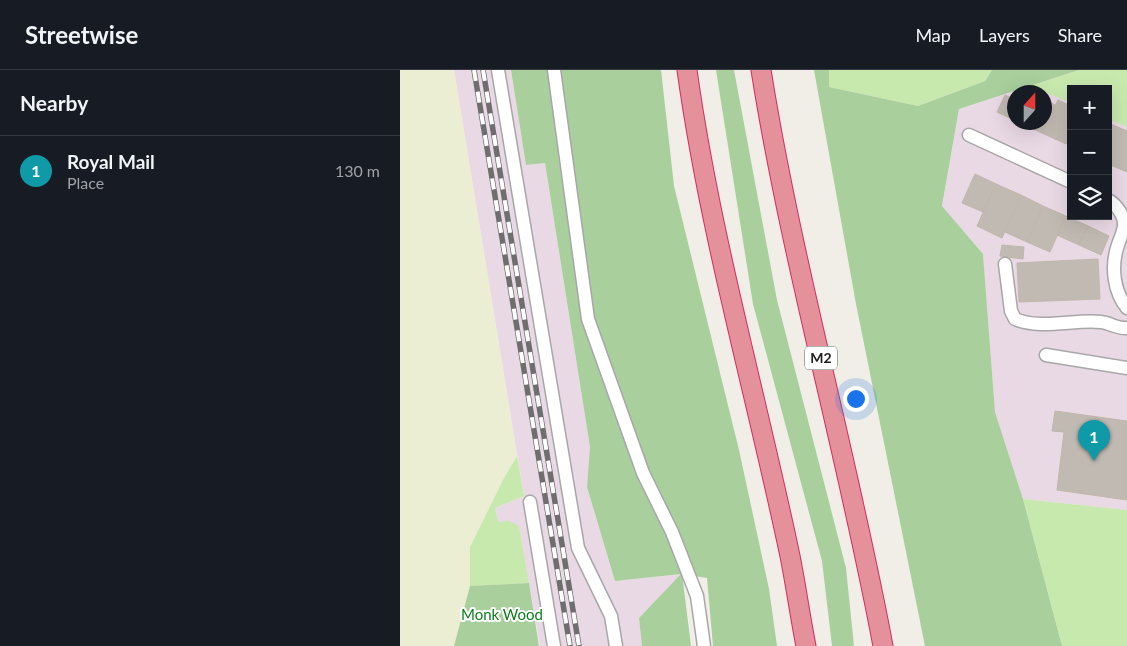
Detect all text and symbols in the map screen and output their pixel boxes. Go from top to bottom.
text: Streetwise [25,20,138,49]
text: Map [915,24,951,46]
text: Layers [979,24,1030,46]
text: Share [1058,24,1102,46]
north arrow [1007,85,1052,130]
map controls [1067,85,1112,220]
button: + [1067,85,1112,130]
text: Nearby [20,90,88,115]
button: − [1067,130,1112,175]
text: Royal Mail [67,150,155,173]
text: 1 [31,161,41,180]
text: 130 m [335,161,380,180]
text: Place [67,173,104,192]
button: layers [1067,175,1112,220]
road number: M2 [805,346,837,370]
your location [843,386,869,412]
pin: 1 [1078,420,1110,461]
park label: Monk Wood [461,605,543,623]

